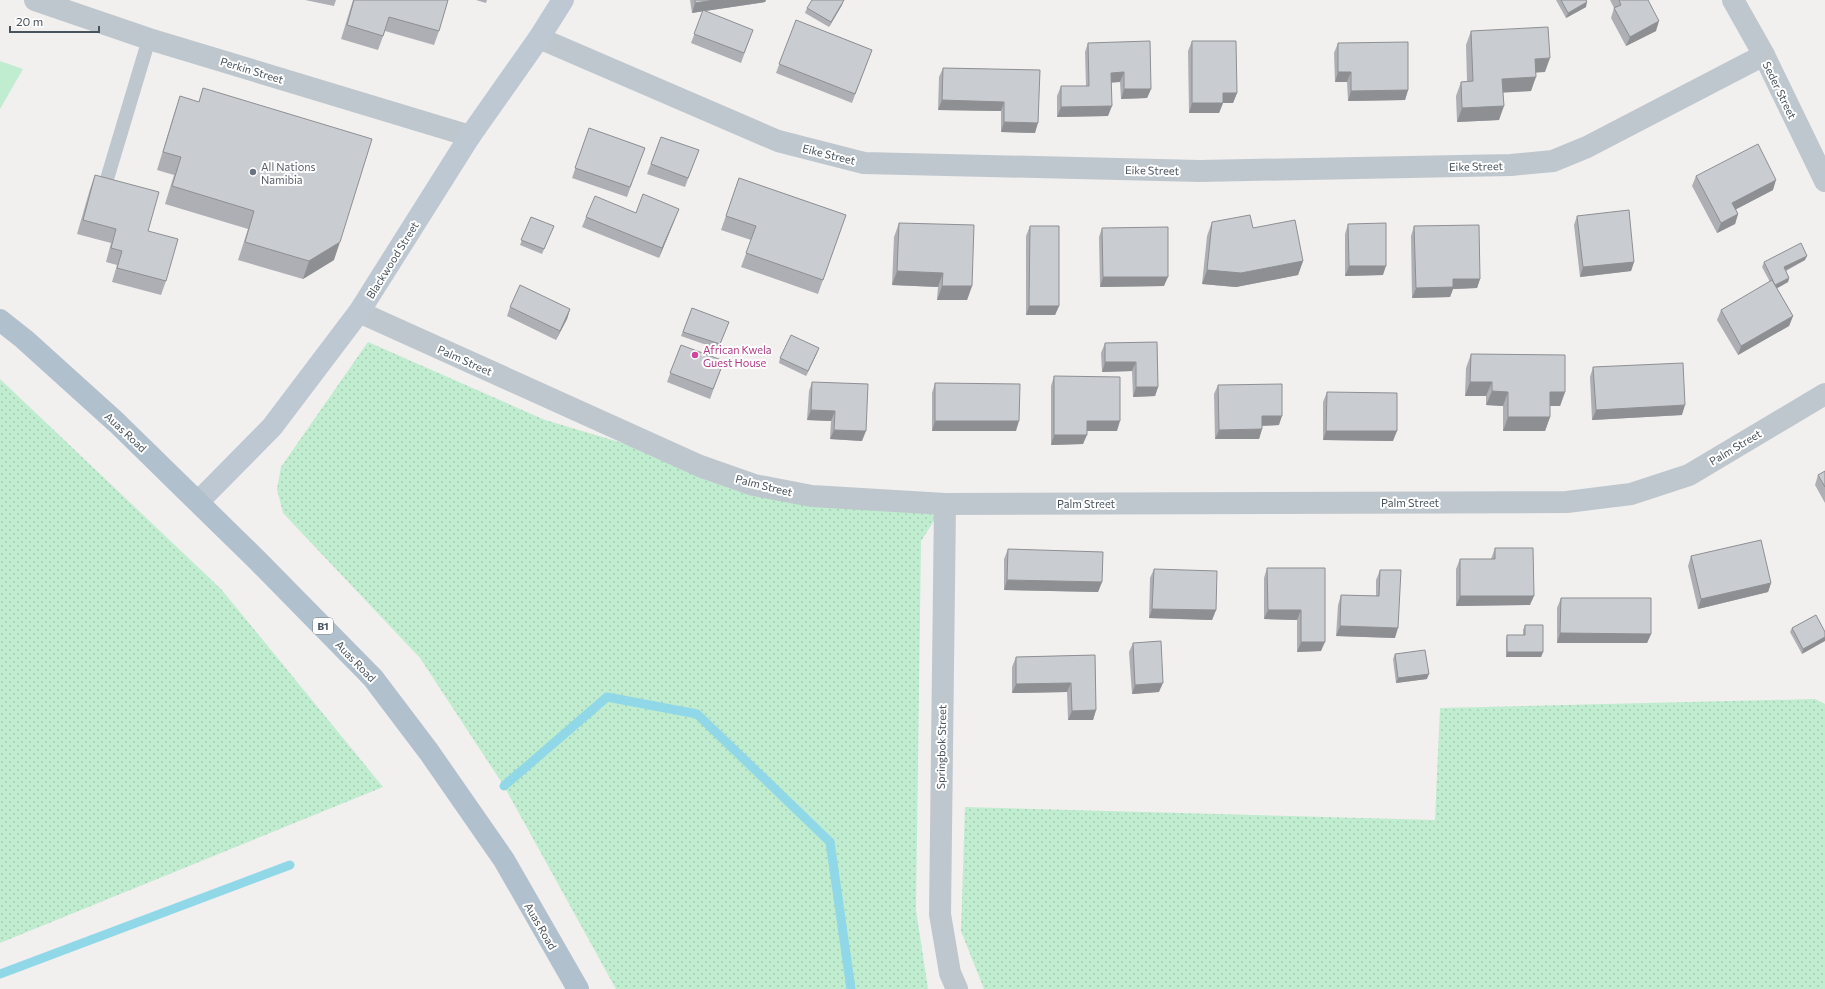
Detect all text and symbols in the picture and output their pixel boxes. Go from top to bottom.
scale bar [10,8,99,34]
text: 20 m [16,14,43,28]
street label: Perkin Street [219,54,286,86]
street label: Seder Street [1761,59,1800,121]
street label: Eike Street [801,141,857,167]
street label: Eike Street [1449,159,1504,173]
place label: All Nations Namibia [261,160,316,186]
street label: Eike Street [1125,163,1180,177]
marker: All Nations Namibia [248,167,258,177]
street label: Blackwood Street [363,219,421,301]
street label: Palm Street [436,342,495,378]
place label: African Kwela Guest House [703,343,772,369]
marker: African Kwela Guest House [690,350,700,360]
street label: Auas Road [102,409,150,455]
street label: Palm Street [1707,426,1764,468]
street label: Palm Street [734,472,794,498]
street label: Palm Street [1381,496,1440,509]
street label: Palm Street [1057,497,1116,510]
road number: B1 [313,618,333,634]
street label: Auas Road [333,638,379,684]
street label: Springbok Street [934,704,948,789]
street label: Auas Road [522,900,560,952]

